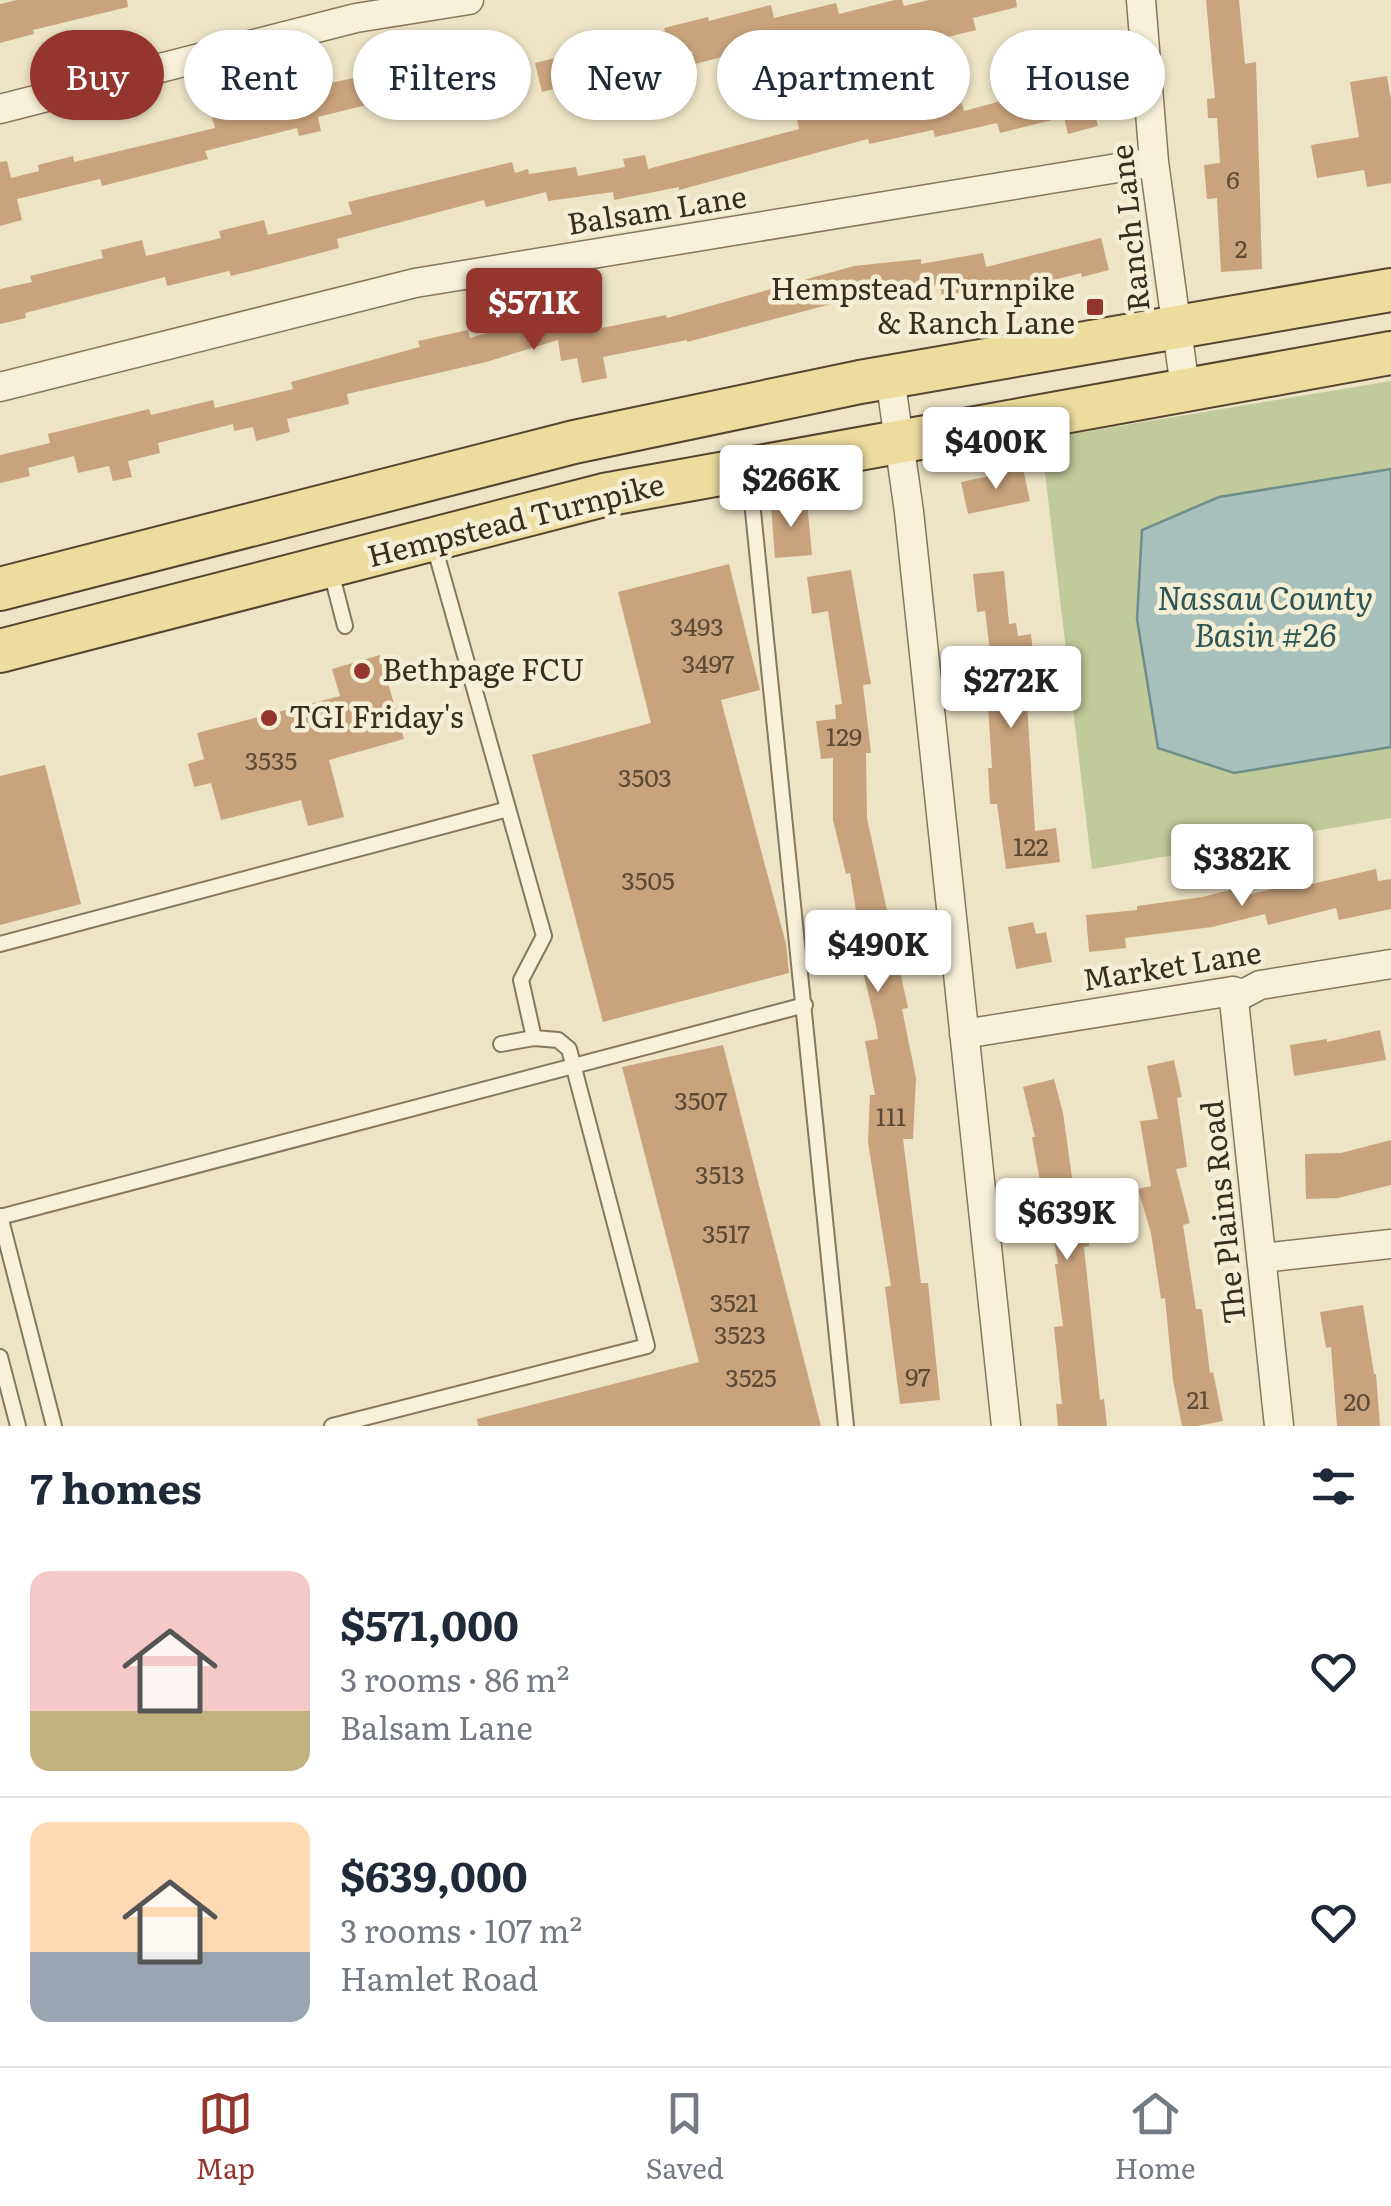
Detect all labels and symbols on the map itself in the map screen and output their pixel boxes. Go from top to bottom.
street label: Ranch Lane [1097,143,1159,314]
house number: 6 [1226,160,1240,197]
street label: Balsam Lane [564,172,749,244]
house number: 2 [1235,229,1247,266]
place label: Hempstead Turnpike & Ranch Lane [771,265,1075,343]
pin: $571K [464,268,604,353]
marker: Hempstead Turnpike & Ranch Lane [1084,296,1106,318]
pin: $400K [926,407,1066,492]
pin: $266K [721,445,861,530]
street label: Hempstead Turnpike [362,460,668,576]
water label: Nassau County Basin #26 [1157,572,1373,657]
house number: 3493 [670,607,724,644]
house number: 3497 [682,644,735,681]
place label: Bethpage FCU [382,646,584,690]
pin: $272K [941,646,1081,731]
marker: Bethpage FCU [351,660,373,682]
place label: TGI Friday's [289,693,464,737]
marker: TGI Friday's [258,707,280,729]
house number: 129 [826,717,862,754]
house number: 3535 [245,741,297,778]
house number: 3503 [618,758,672,795]
pin: $382K [1172,824,1312,909]
house number: 122 [1013,827,1049,864]
house number: 3505 [621,861,675,898]
pin: $490K [808,910,948,995]
street label: Market Lane [1079,928,1264,1000]
house number: 3507 [674,1081,728,1118]
house number: 111 [876,1097,906,1134]
street label: The Plains Road [1187,1098,1255,1326]
house number: 3513 [695,1155,745,1192]
pin: $639K [997,1178,1137,1263]
house number: 3517 [702,1214,750,1251]
house number: 3521 [710,1283,758,1320]
house number: 3523 [714,1315,766,1352]
house number: 97 [905,1357,931,1394]
house number: 3525 [725,1358,777,1395]
house number: 21 [1187,1380,1209,1417]
house number: 20 [1343,1382,1371,1419]

